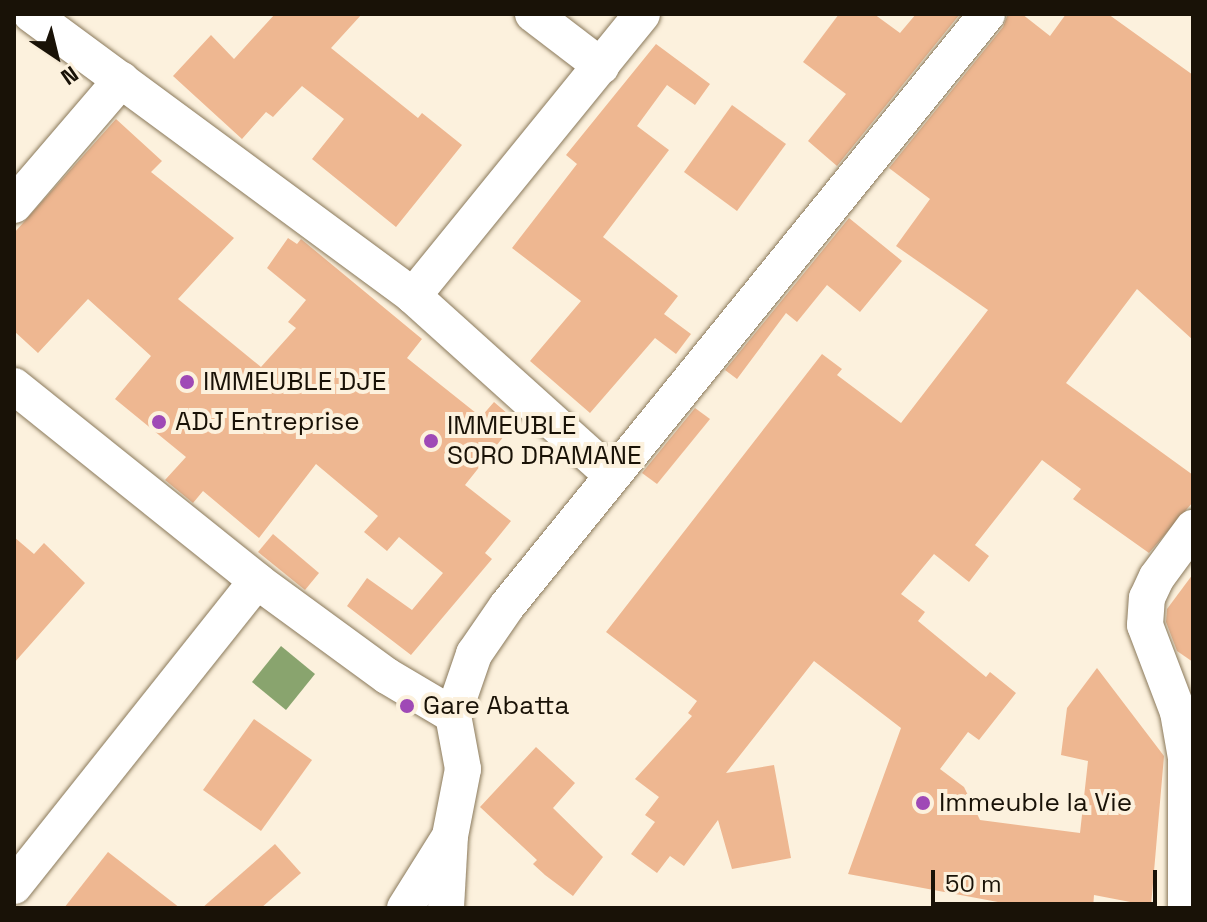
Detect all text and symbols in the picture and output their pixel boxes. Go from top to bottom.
north arrow [16,16,96,96]
text: N [56,60,84,91]
place label: IMMEUBLE DJE [203,366,386,398]
marker: IMMEUBLE DJE [178,373,196,391]
place label: ADJ Entreprise [175,406,360,438]
place label: IMMEUBLE SORO DRAMANE [447,410,642,472]
marker: ADJ Entreprise [150,413,168,431]
marker: IMMEUBLE SORO DRAMANE [422,432,440,450]
place label: Gare Abatta [423,690,570,722]
marker: Gare Abatta [398,697,416,715]
place label: Immeuble la Vie [939,787,1132,819]
marker: Immeuble la Vie [914,794,932,812]
scale bar [935,854,1161,904]
text: 50 m [945,868,1002,899]

